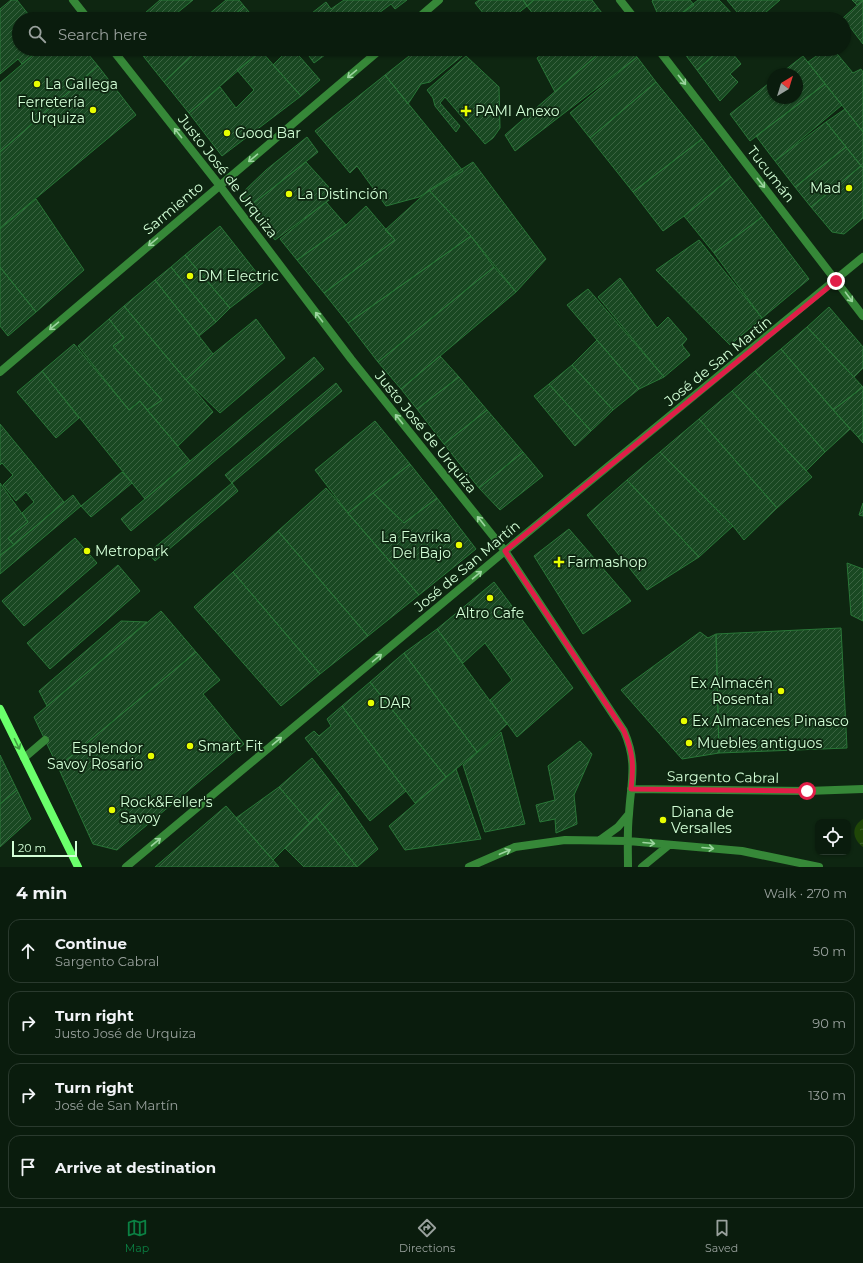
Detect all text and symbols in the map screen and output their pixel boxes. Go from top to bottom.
search box [12,12,851,56]
icon: search [26,23,48,45]
text: Search here [58,25,147,44]
north arrow [767,68,803,104]
one-way arrow [346,70,357,79]
one-way arrow [678,74,686,85]
place label: La Gallega [45,75,118,93]
marker: La Gallega [32,79,42,89]
place label: Ferretería Urquiza [17,93,85,127]
place label: PAMI Anexo [475,102,560,120]
marker: Ferretería Urquiza [88,105,98,115]
marker: PAMI Anexo [460,105,472,117]
street label: Justo José de Urquiza [173,110,282,241]
place label: Good Bar [235,124,301,142]
one-way arrow [174,128,183,139]
marker: Good Bar [222,128,232,138]
street label: Tucumán [743,142,799,206]
one-way arrow [247,154,258,163]
street label: Sarmiento [139,177,207,238]
one-way arrow [757,177,765,188]
place label: Mad [810,179,841,197]
marker: Mad [844,183,854,193]
place label: La Distinción [297,185,388,203]
marker: La Distinción [284,189,294,199]
one-way arrow [148,238,159,247]
place label: DM Electric [198,267,279,285]
marker: DM Electric [185,271,195,281]
route end [827,272,845,290]
one-way arrow [845,292,853,303]
one-way arrow [315,312,323,323]
street label: José de San Martín [660,312,775,410]
one-way arrow [49,322,59,331]
street label: Justo José de Urquiza [371,366,481,497]
one-way arrow [395,414,404,425]
one-way arrow [476,515,485,526]
street label: José de San Martín [410,516,524,616]
place label: La Favrika Del Bajo [381,528,451,562]
marker: La Favrika Del Bajo [454,540,464,550]
place label: Metropark [95,542,169,560]
marker: Metropark [82,546,92,556]
place label: Farmashop [567,553,647,571]
marker: Farmashop [554,557,564,567]
one-way arrow [472,570,482,579]
marker: Altro Cafe [485,593,495,603]
place label: Altro Cafe [456,604,524,622]
one-way arrow [372,653,383,662]
place label: Ex Almacén Rosental [690,674,773,708]
marker: Ex Almacén Rosental [776,686,786,696]
place label: DAR [379,694,411,712]
marker: DAR [366,698,376,708]
place label: Ex Almacenes Pinasco [692,712,849,730]
marker: Ex Almacenes Pinasco [679,716,689,726]
place label: Muebles antiguos [697,734,822,752]
one-way arrow [272,736,283,745]
place label: Smart Fit [198,737,263,755]
one-way arrow [14,738,21,750]
marker: Muebles antiguos [684,738,694,748]
place label: Esplendor Savoy Rosario [47,739,143,773]
marker: Smart Fit [185,741,195,751]
marker: Esplendor Savoy Rosario [146,751,156,761]
street label: Sargento Cabral [667,767,779,787]
route start [798,782,816,800]
place label: Rock&Feller's Savoy [120,793,213,827]
place label: Diana de Versalles [671,803,734,837]
marker: Rock&Feller's Savoy [107,805,117,815]
marker: Diana de Versalles [658,815,668,825]
map controls [815,819,851,855]
button: locate [815,819,851,855]
one-way arrow [150,838,161,847]
scale bar [12,839,77,858]
one-way arrow [642,839,655,847]
text: 20 m [18,841,46,855]
one-way arrow [701,844,714,851]
one-way arrow [499,847,511,855]
text: 4 min [16,883,67,903]
text: Walk · 270 m [764,885,847,901]
text: Continue [55,934,127,953]
icon: ahead [17,940,39,962]
text: 50 m [813,943,846,959]
text: Sargento Cabral [55,953,159,969]
text: Turn right [55,1006,134,1025]
icon: right [17,1012,39,1034]
text: 90 m [812,1015,846,1031]
text: Justo José de Urquiza [55,1025,196,1041]
text: Turn right [55,1078,134,1097]
icon: right [17,1084,39,1106]
text: 130 m [808,1087,846,1103]
text: José de San Martín [55,1097,178,1113]
icon: arrive [17,1156,39,1178]
text: Arrive at destination [55,1158,216,1177]
tab: Map [125,1217,149,1255]
tab: Directions [399,1217,455,1255]
tab: Saved [705,1217,738,1255]

